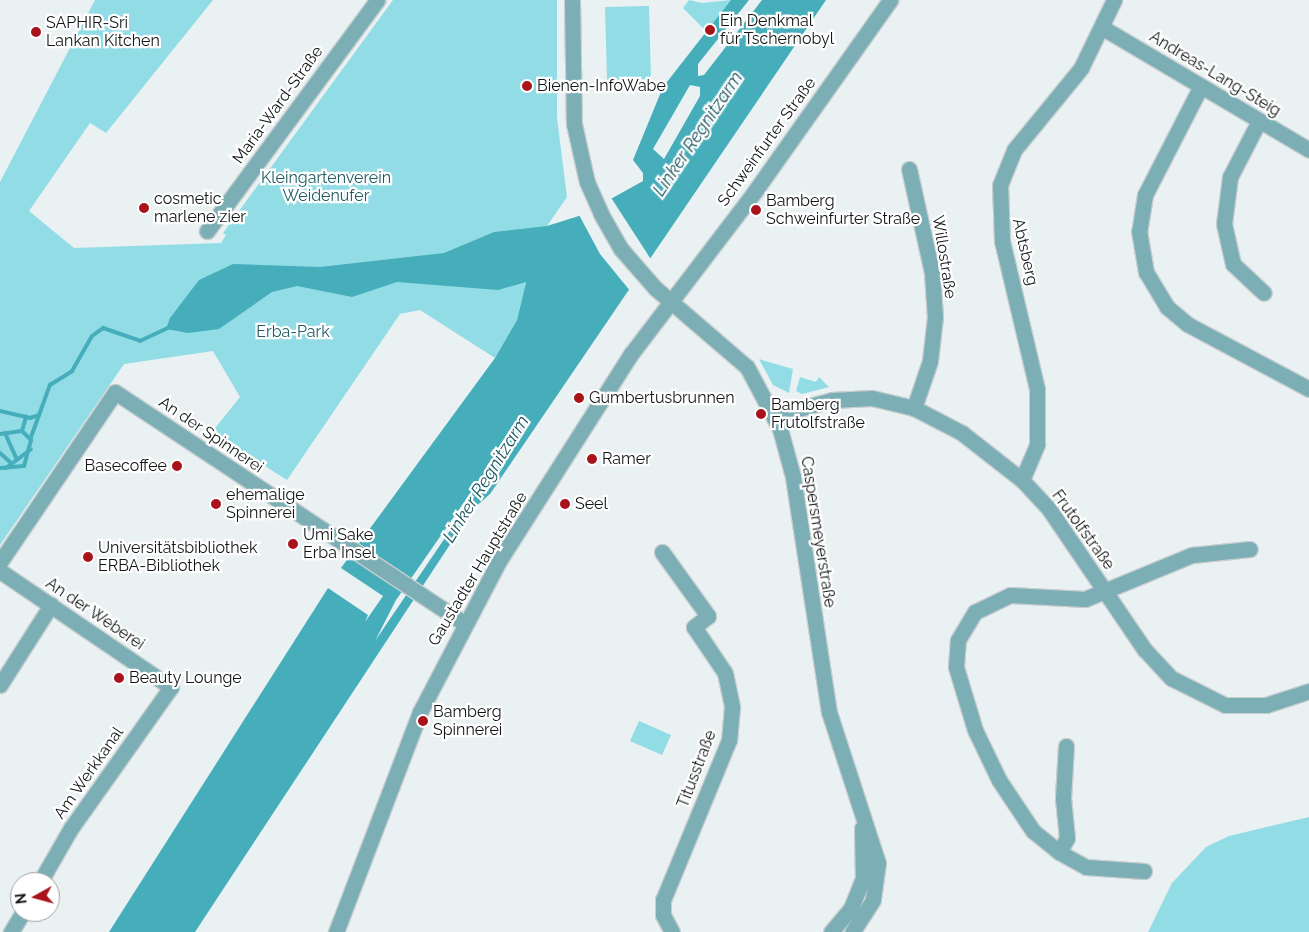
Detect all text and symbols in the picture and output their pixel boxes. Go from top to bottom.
place label: Ein Denkmal für Tschernobyl [720,11,835,49]
place label: SAPHIR-Sri Lankan Kitchen [46,13,160,51]
marker: Ein Denkmal für Tschernobyl [704,24,716,36]
marker: SAPHIR-Sri Lankan Kitchen [30,26,42,38]
street label: Andreas-Lang-Steig [1146,27,1284,121]
street label: Maria-Ward-Straße [229,42,327,168]
water label: Linker Regnitzarm [648,68,748,200]
street label: Schweinfurter Straße [714,74,820,210]
place label: Bienen-InfoWabe [537,76,666,96]
marker: Bienen-InfoWabe [521,80,533,92]
park label: Kleingartenverein Weidenufer [261,168,391,206]
place label: cosmetic marlene zier [154,189,246,227]
place label: Bamberg Schweinfurter Straße [766,191,921,229]
marker: cosmetic marlene zier [138,202,150,214]
marker: Bamberg Schweinfurter Straße [750,204,762,216]
street label: Willostraße [928,214,960,300]
street label: Abtsberg [1008,217,1042,287]
park label: Erba-Park [256,322,330,342]
place label: Gumbertusbrunnen [589,388,735,408]
marker: Gumbertusbrunnen [573,392,585,404]
street label: An der Spinnerei [155,393,267,477]
place label: Bamberg Frutolfstraße [771,395,865,433]
marker: Bamberg Frutolfstraße [755,408,767,420]
water label: Linker Regnitzarm [438,411,534,547]
place label: Ramer [602,449,651,469]
marker: Ramer [586,453,598,465]
street label: Caspersmeyerstraße [797,455,839,609]
place label: Basecoffee [85,456,167,476]
marker: Basecoffee [171,460,183,472]
place label: ehemalige Spinnerei [226,485,305,523]
street label: Frutolfstraße [1048,486,1118,574]
street label: Gaustadter Hauptstraße [424,488,532,650]
place label: Seel [575,494,608,514]
marker: ehemalige Spinnerei [210,498,222,510]
marker: Seel [559,498,571,510]
place label: Umi Sake Erba Insel [303,525,376,563]
place label: Universitätsbibliothek ERBA-Bibliothek [98,538,257,576]
marker: Umi Sake Erba Insel [287,538,299,550]
marker: Universitätsbibliothek ERBA-Bibliothek [82,551,94,563]
street label: An der Weberei [42,574,148,654]
place label: Beauty Lounge [129,668,242,688]
marker: Beauty Lounge [113,672,125,684]
place label: Bamberg Spinnerei [433,702,502,740]
marker: Bamberg Spinnerei [417,715,429,727]
street label: Am Werkkanal [50,723,128,823]
street label: Titusstraße [673,728,721,810]
north arrow [10,872,60,922]
text: N [13,892,30,905]

